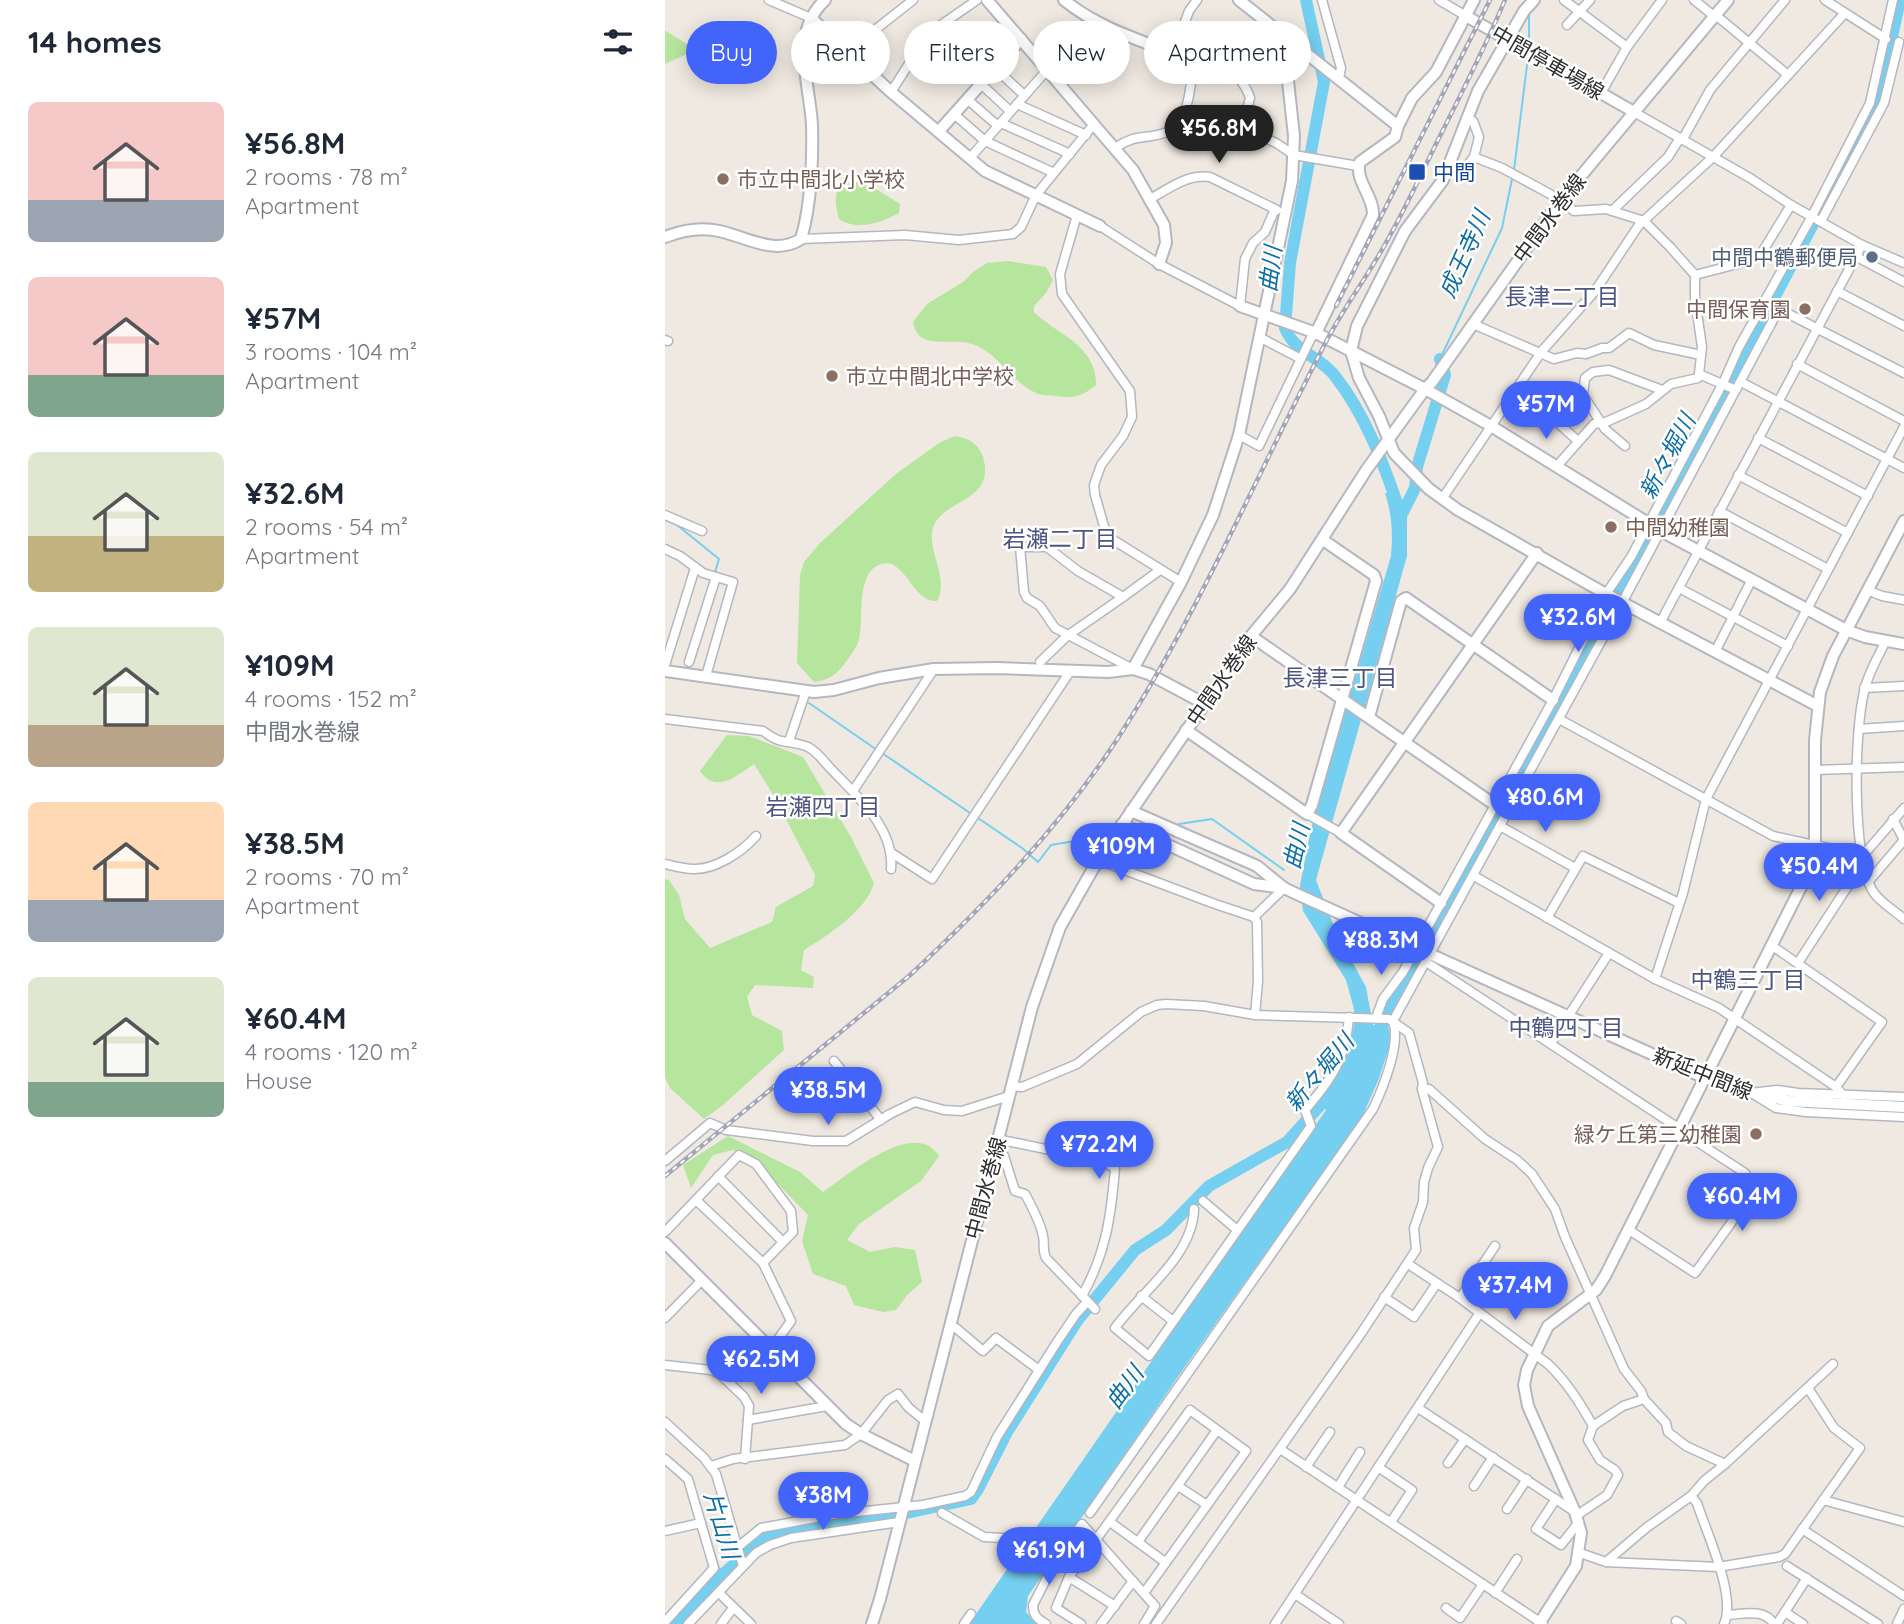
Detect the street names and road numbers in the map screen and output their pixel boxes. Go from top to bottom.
street label: 中間停車場線 [1487,19,1609,105]
street label: 中間水巻線 [1507,168,1591,268]
street label: 中間水巻線 [1180,630,1262,730]
street label: 新延中間線 [1649,1041,1757,1105]
street label: 中間水巻線 [959,1134,1011,1242]

